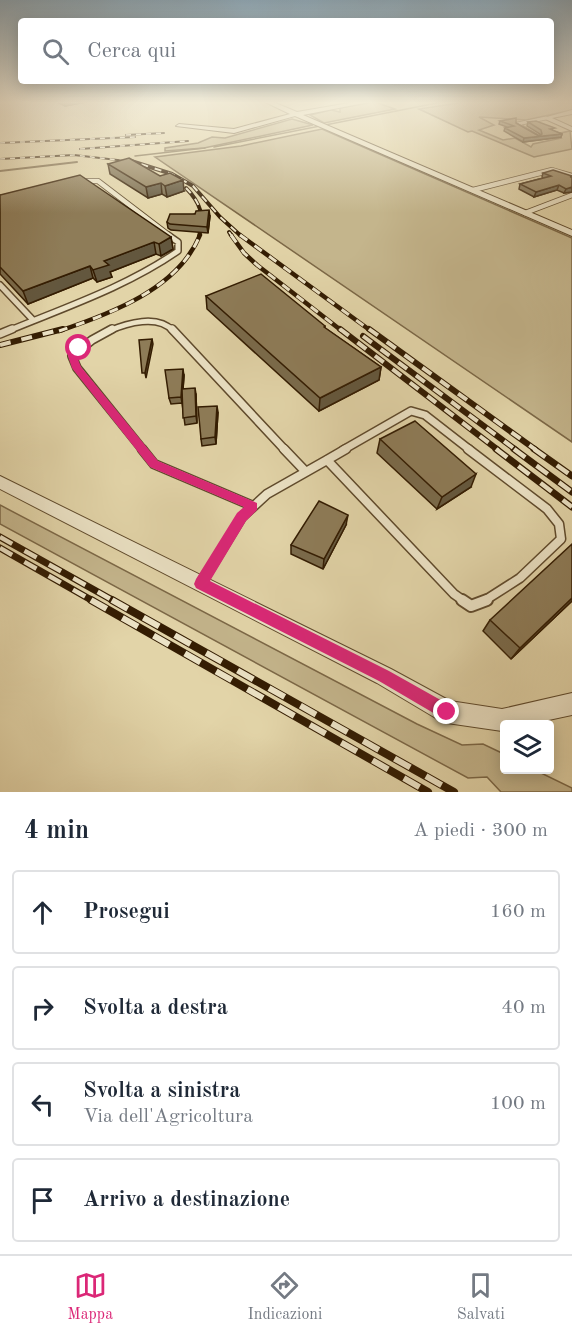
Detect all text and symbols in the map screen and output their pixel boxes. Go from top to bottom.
search box [18,18,554,84]
icon: search [39,35,72,68]
text: Cerca qui [87,40,176,62]
route start [65,334,91,360]
route end [433,698,459,724]
map controls [500,720,554,774]
button: layers [500,720,554,774]
text: 4 min [24,818,89,844]
text: A piedi · 300 m [413,821,548,841]
icon: ahead [26,896,59,929]
text: Prosegui [83,901,170,923]
text: 160 m [490,902,546,922]
icon: right [26,992,59,1025]
text: Svolta a destra [83,997,228,1019]
text: 40 m [501,998,546,1018]
text: Svolta a sinistra [83,1080,241,1102]
icon: left [26,1088,59,1121]
text: 100 m [490,1094,546,1114]
text: Via dell'Agricoltura [83,1107,253,1127]
icon: arrive [26,1184,59,1217]
text: Arrivo a destinazione [83,1189,290,1211]
tab: Mappa [67,1269,113,1325]
tab: Indicazioni [248,1269,322,1325]
tab: Salvati [457,1269,505,1325]

